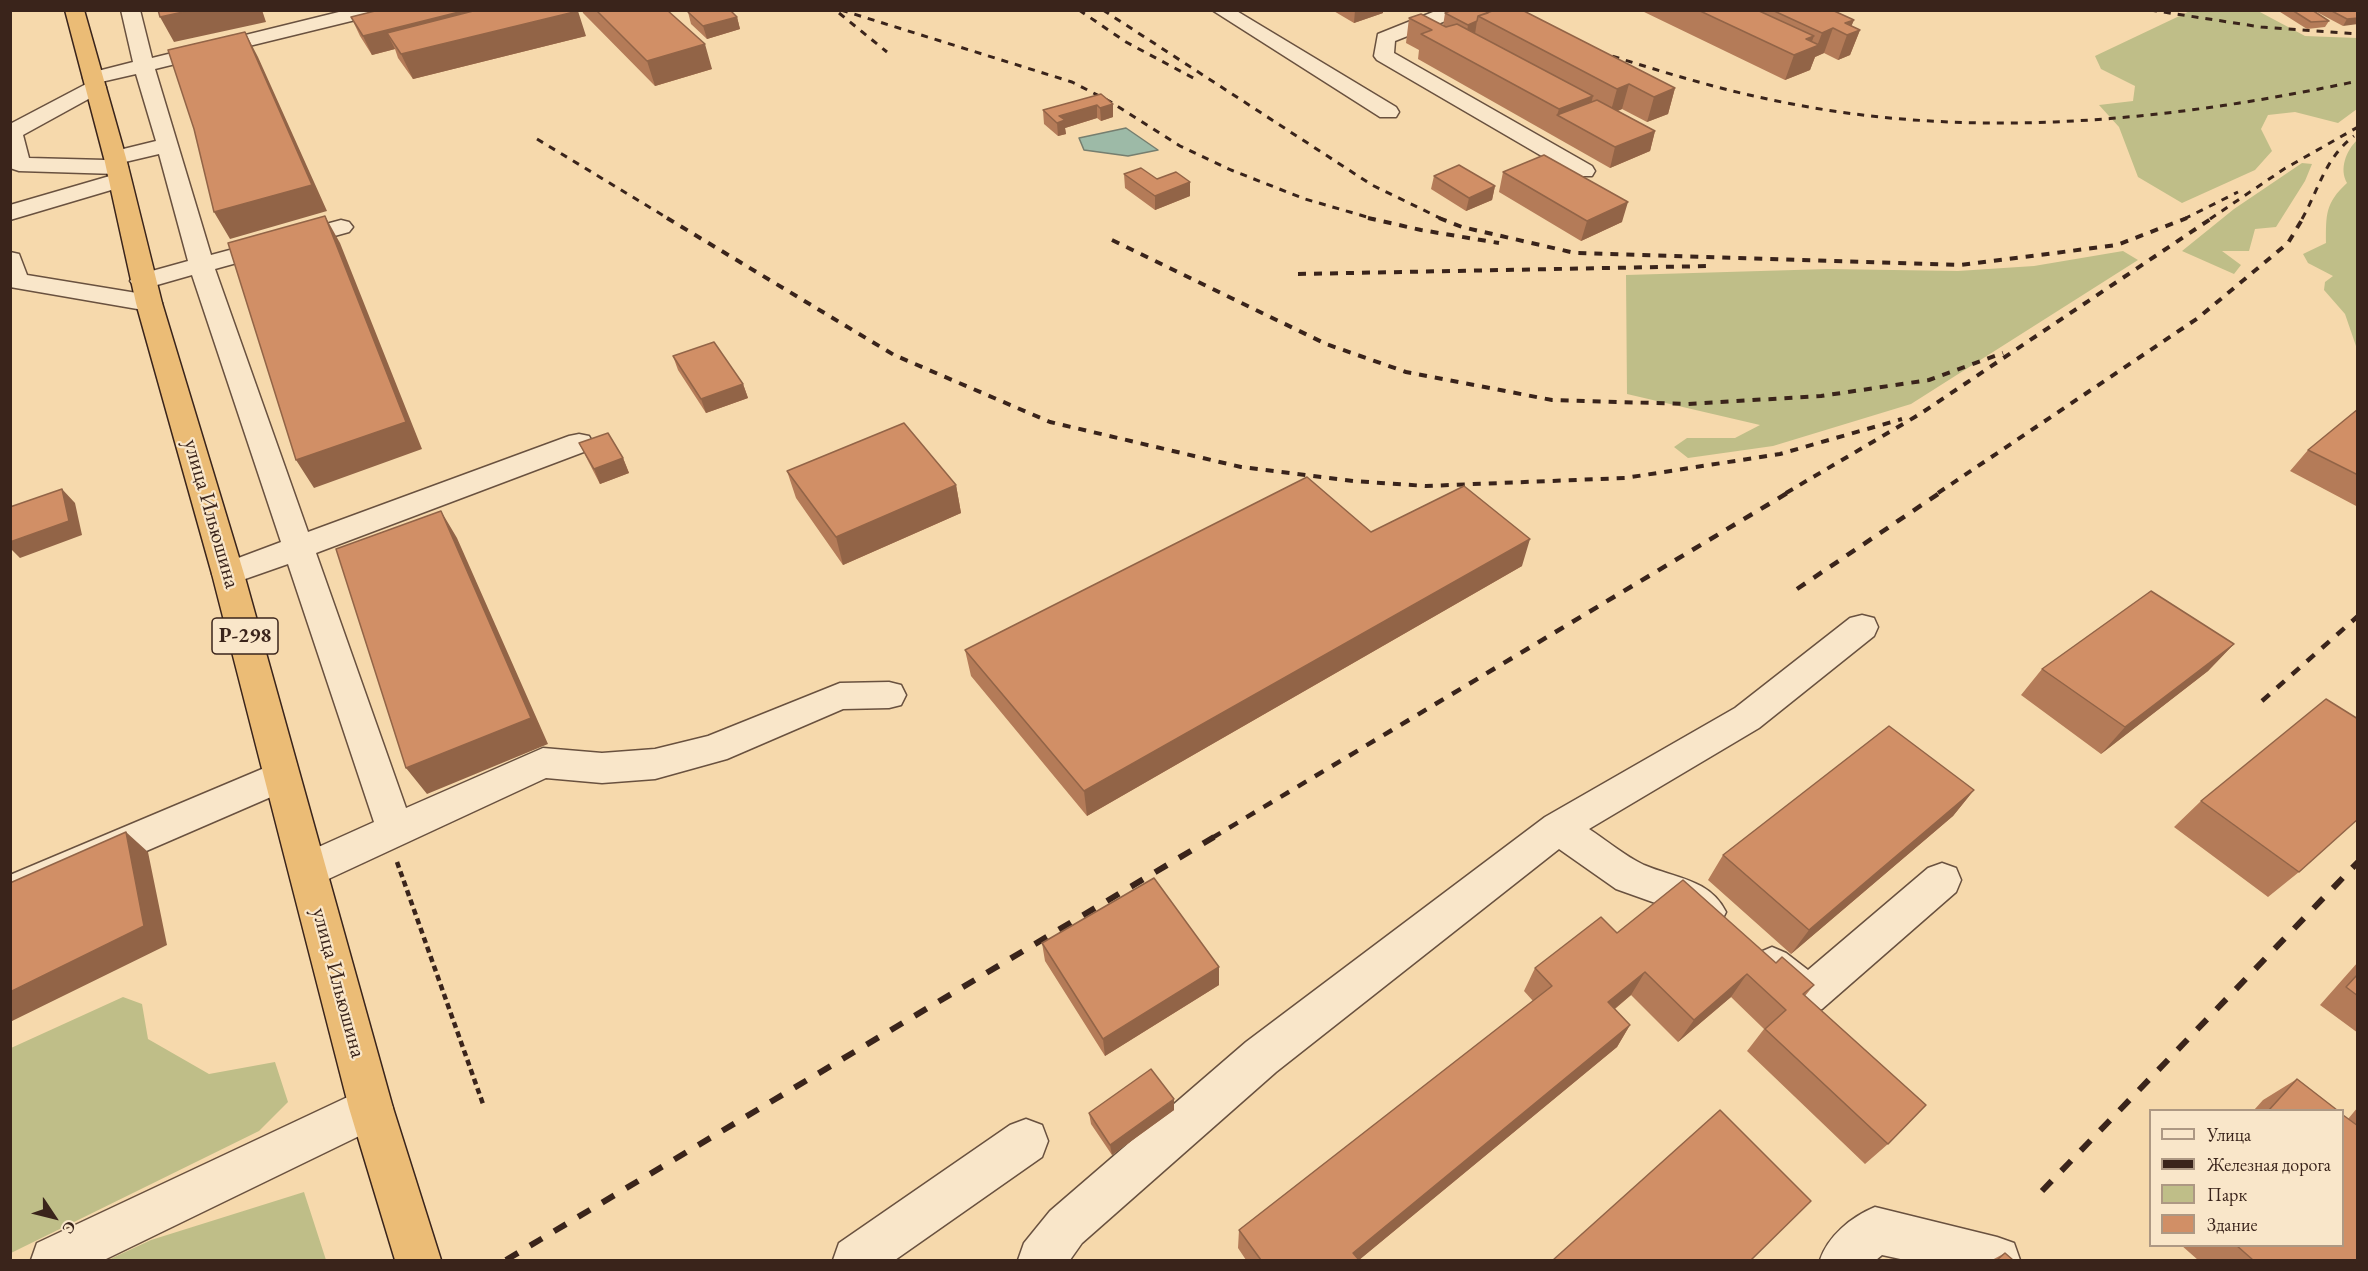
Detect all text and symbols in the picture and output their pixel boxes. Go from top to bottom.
street label: улица Ильюшина [177,436,245,592]
road number: Р-298 [212,618,278,654]
street label: улица Ильюшина [305,905,371,1061]
legend [2149,1109,2344,1247]
text: Улица [2207,1123,2251,1146]
text: Железная дорога [2207,1153,2331,1176]
text: Парк [2207,1183,2247,1206]
north arrow [24,1187,84,1247]
text: Здание [2207,1213,2257,1236]
text: С [57,1217,81,1238]

